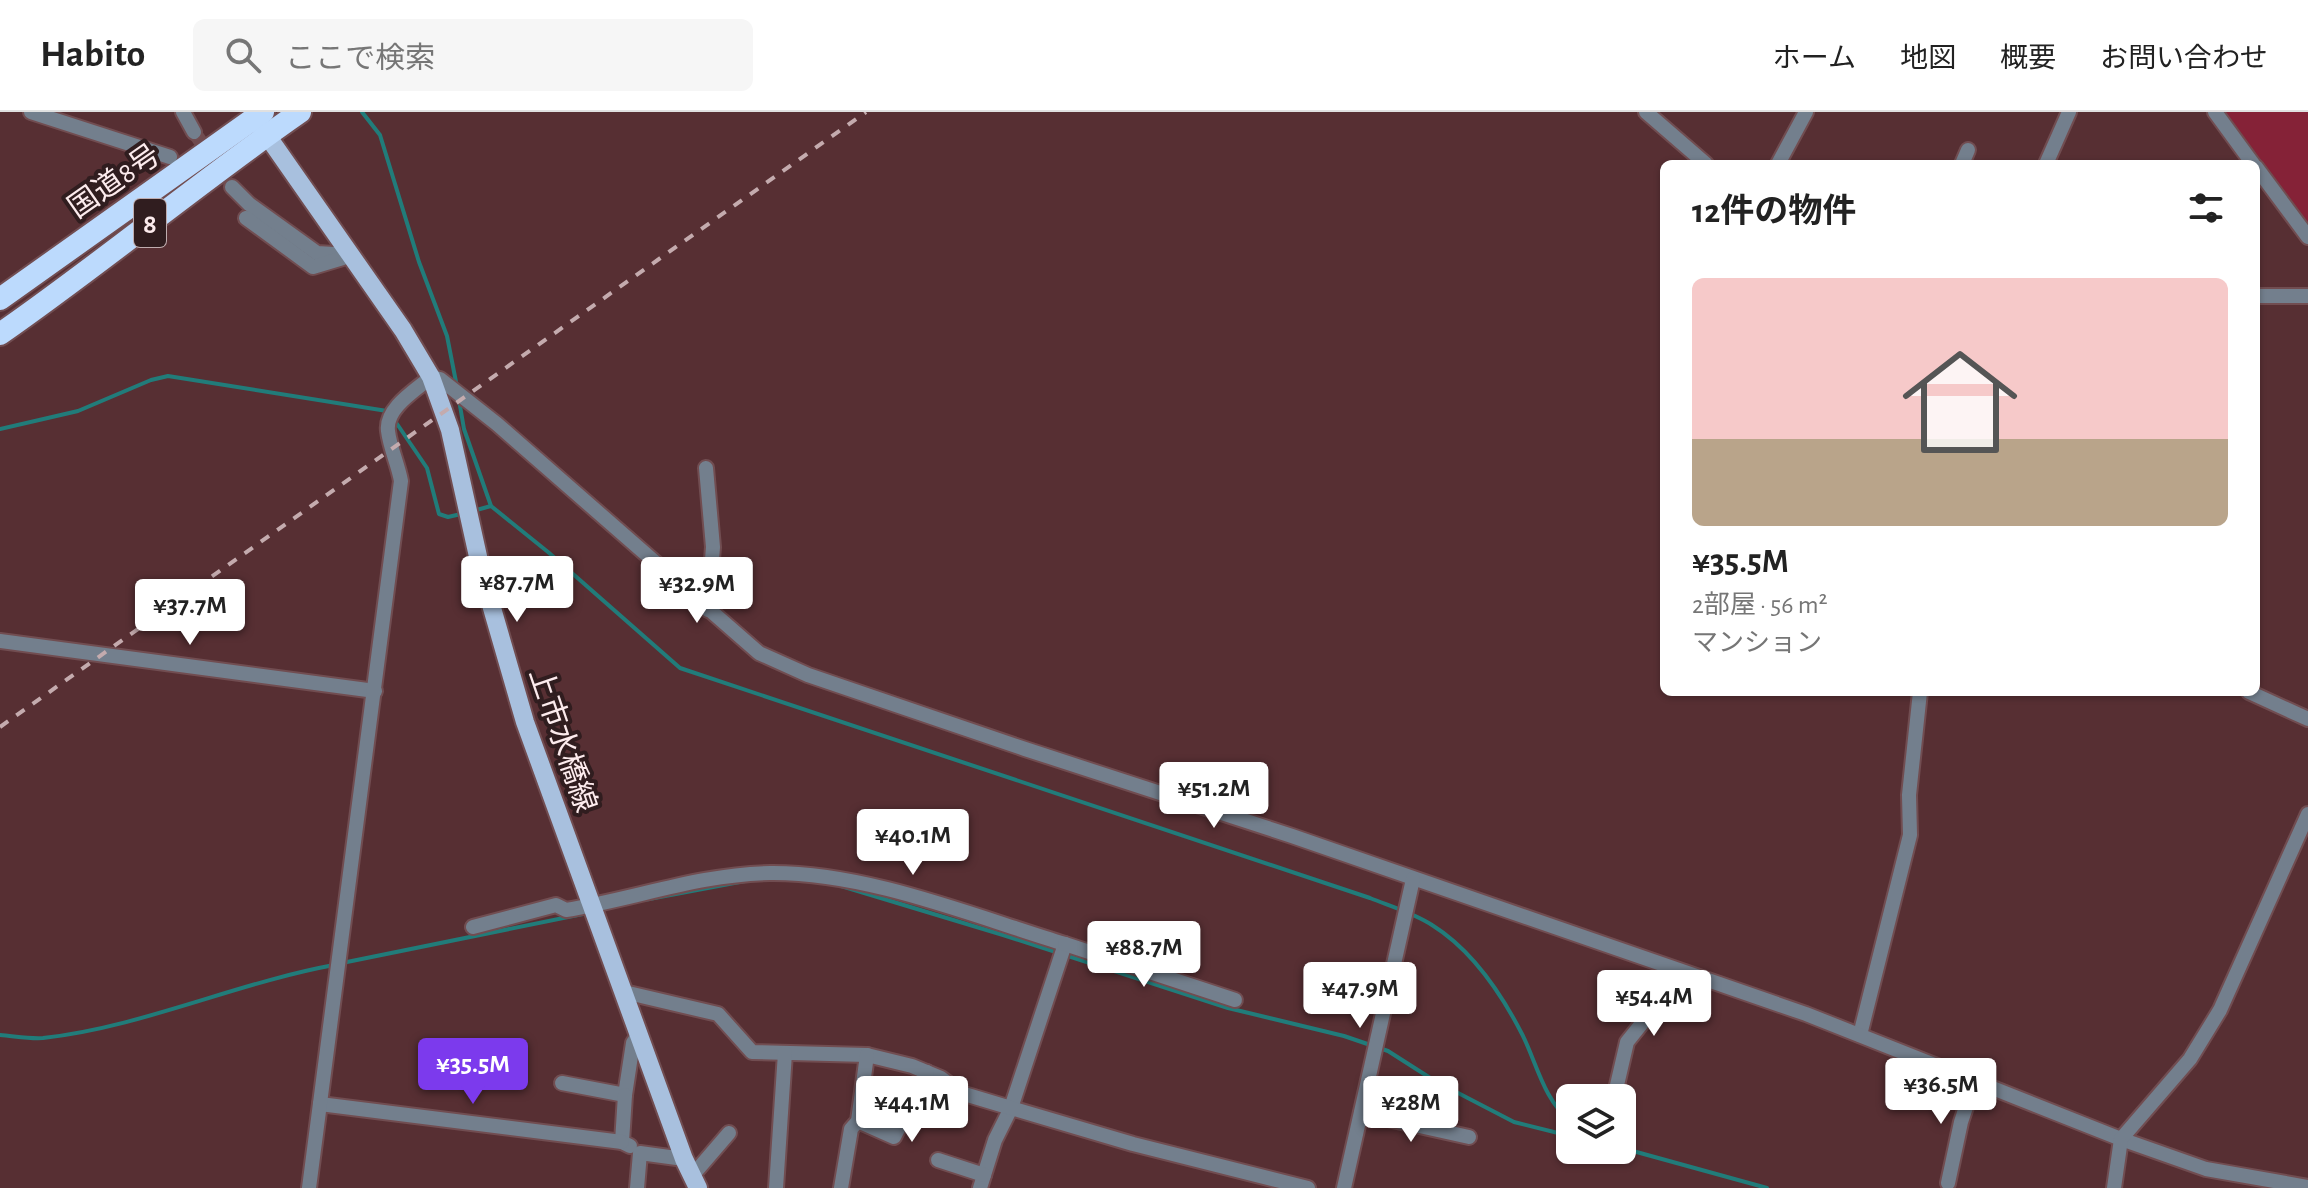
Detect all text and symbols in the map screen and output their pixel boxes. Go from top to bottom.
search box [193,19,753,91]
icon: search [221,33,265,77]
text: Habito [40,36,145,74]
text: ここで検索 [285,44,435,74]
text: ホーム [1773,45,1856,73]
text: 地図 [1900,45,1956,73]
text: 概要 [2000,45,2056,73]
text: お問い合わせ [2100,45,2268,73]
street label: 国道8号 [61,136,167,226]
icon: filters [2184,186,2228,230]
text: 12件の物件 [1692,195,1856,229]
road number: 8 [134,199,166,247]
icon: home [1888,330,2032,474]
text: ¥35.5M [1692,545,1789,579]
pin: ¥87.7M [452,556,582,624]
pin: ¥32.9M [632,557,762,625]
text: ¥87.7M [479,569,555,595]
text: ¥32.9M [659,570,735,596]
pin: ¥37.7M [125,579,255,647]
text: ¥37.7M [153,592,227,618]
text: 2部屋 · 56 m² [1692,592,1828,618]
text: マンション [1692,630,1822,656]
street label: 上市水橋線 [523,664,603,816]
pin: ¥51.2M [1149,762,1279,830]
text: ¥51.2M [1177,775,1251,801]
pin: ¥40.1M [848,809,978,877]
text: ¥40.1M [875,822,951,848]
pin: ¥88.7M [1079,921,1209,989]
text: ¥88.7M [1105,934,1183,960]
pin: ¥47.9M [1295,962,1425,1030]
pin: ¥54.4M [1589,970,1719,1038]
text: ¥47.9M [1321,975,1399,1001]
text: ¥54.4M [1615,983,1693,1009]
pin: ¥35.5M [408,1038,538,1106]
text: ¥35.5M [436,1051,510,1077]
pin: ¥36.5M [1876,1058,2006,1126]
text: ¥36.5M [1903,1071,1979,1097]
pin: ¥44.1M [847,1076,977,1144]
pin: ¥28M [1364,1076,1458,1144]
map controls [1556,1084,1636,1164]
button: layers [1556,1084,1636,1164]
text: ¥44.1M [874,1089,950,1115]
text: ¥28M [1381,1089,1441,1115]

